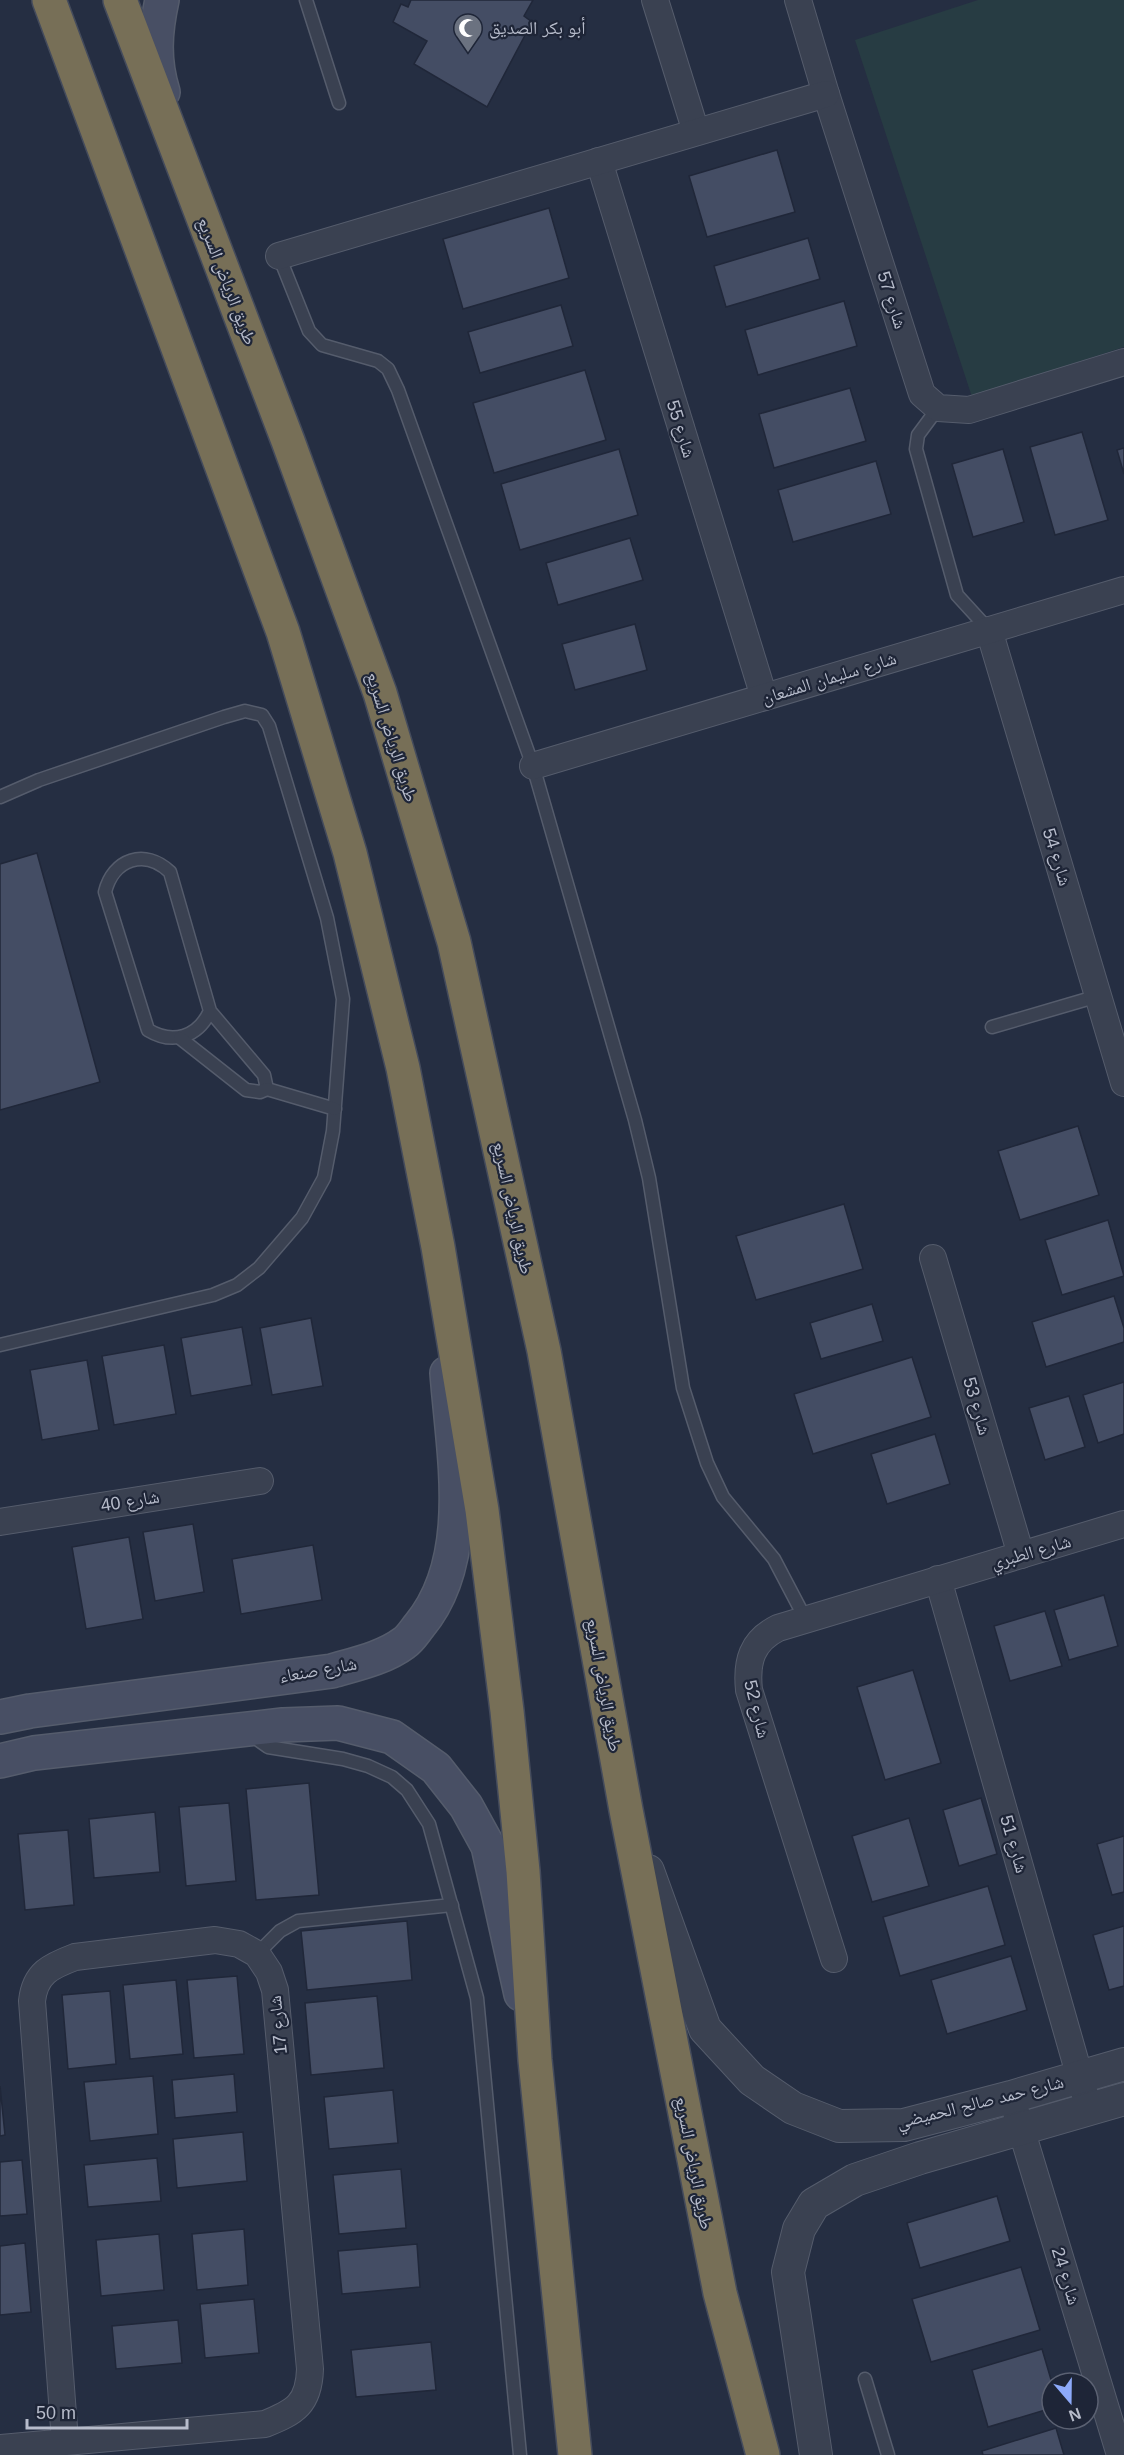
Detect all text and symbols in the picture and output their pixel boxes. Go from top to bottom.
mosque icon: أبو بكر الصديق [452,12,484,54]
place label: أبو بكر الصديق [489,17,586,39]
street label: طريق الرياض السريع [192,215,260,348]
street label: شارع 57 [872,269,911,332]
street label: شارع 55 [662,398,699,461]
street label: شارع سليمان المشعان [759,648,899,709]
street label: طريق الرياض السريع [361,670,421,805]
street label: شارع 54 [1038,826,1075,889]
street label: طريق الرياض السريع [487,1140,537,1276]
street label: شارع 53 [958,1375,995,1438]
street label: شارع 40 [99,1486,161,1517]
street label: شارع الطبري [989,1531,1075,1577]
street label: طريق الرياض السريع [580,1617,626,1753]
street label: شارع صنعاء [278,1653,359,1688]
street label: شارع 52 [739,1678,774,1740]
street label: شارع 51 [995,1813,1032,1876]
street label: شارع 17 [265,1994,292,2056]
street label: شارع حمد صالح الحميضي [894,2072,1067,2137]
street label: طريق الرياض السريع [669,2095,717,2231]
street label: شارع 24 [1047,2245,1084,2308]
north arrow [1040,2371,1100,2431]
scale bar [27,2392,188,2430]
text: 50 m [36,2403,76,2423]
text: N [1067,2405,1083,2425]

